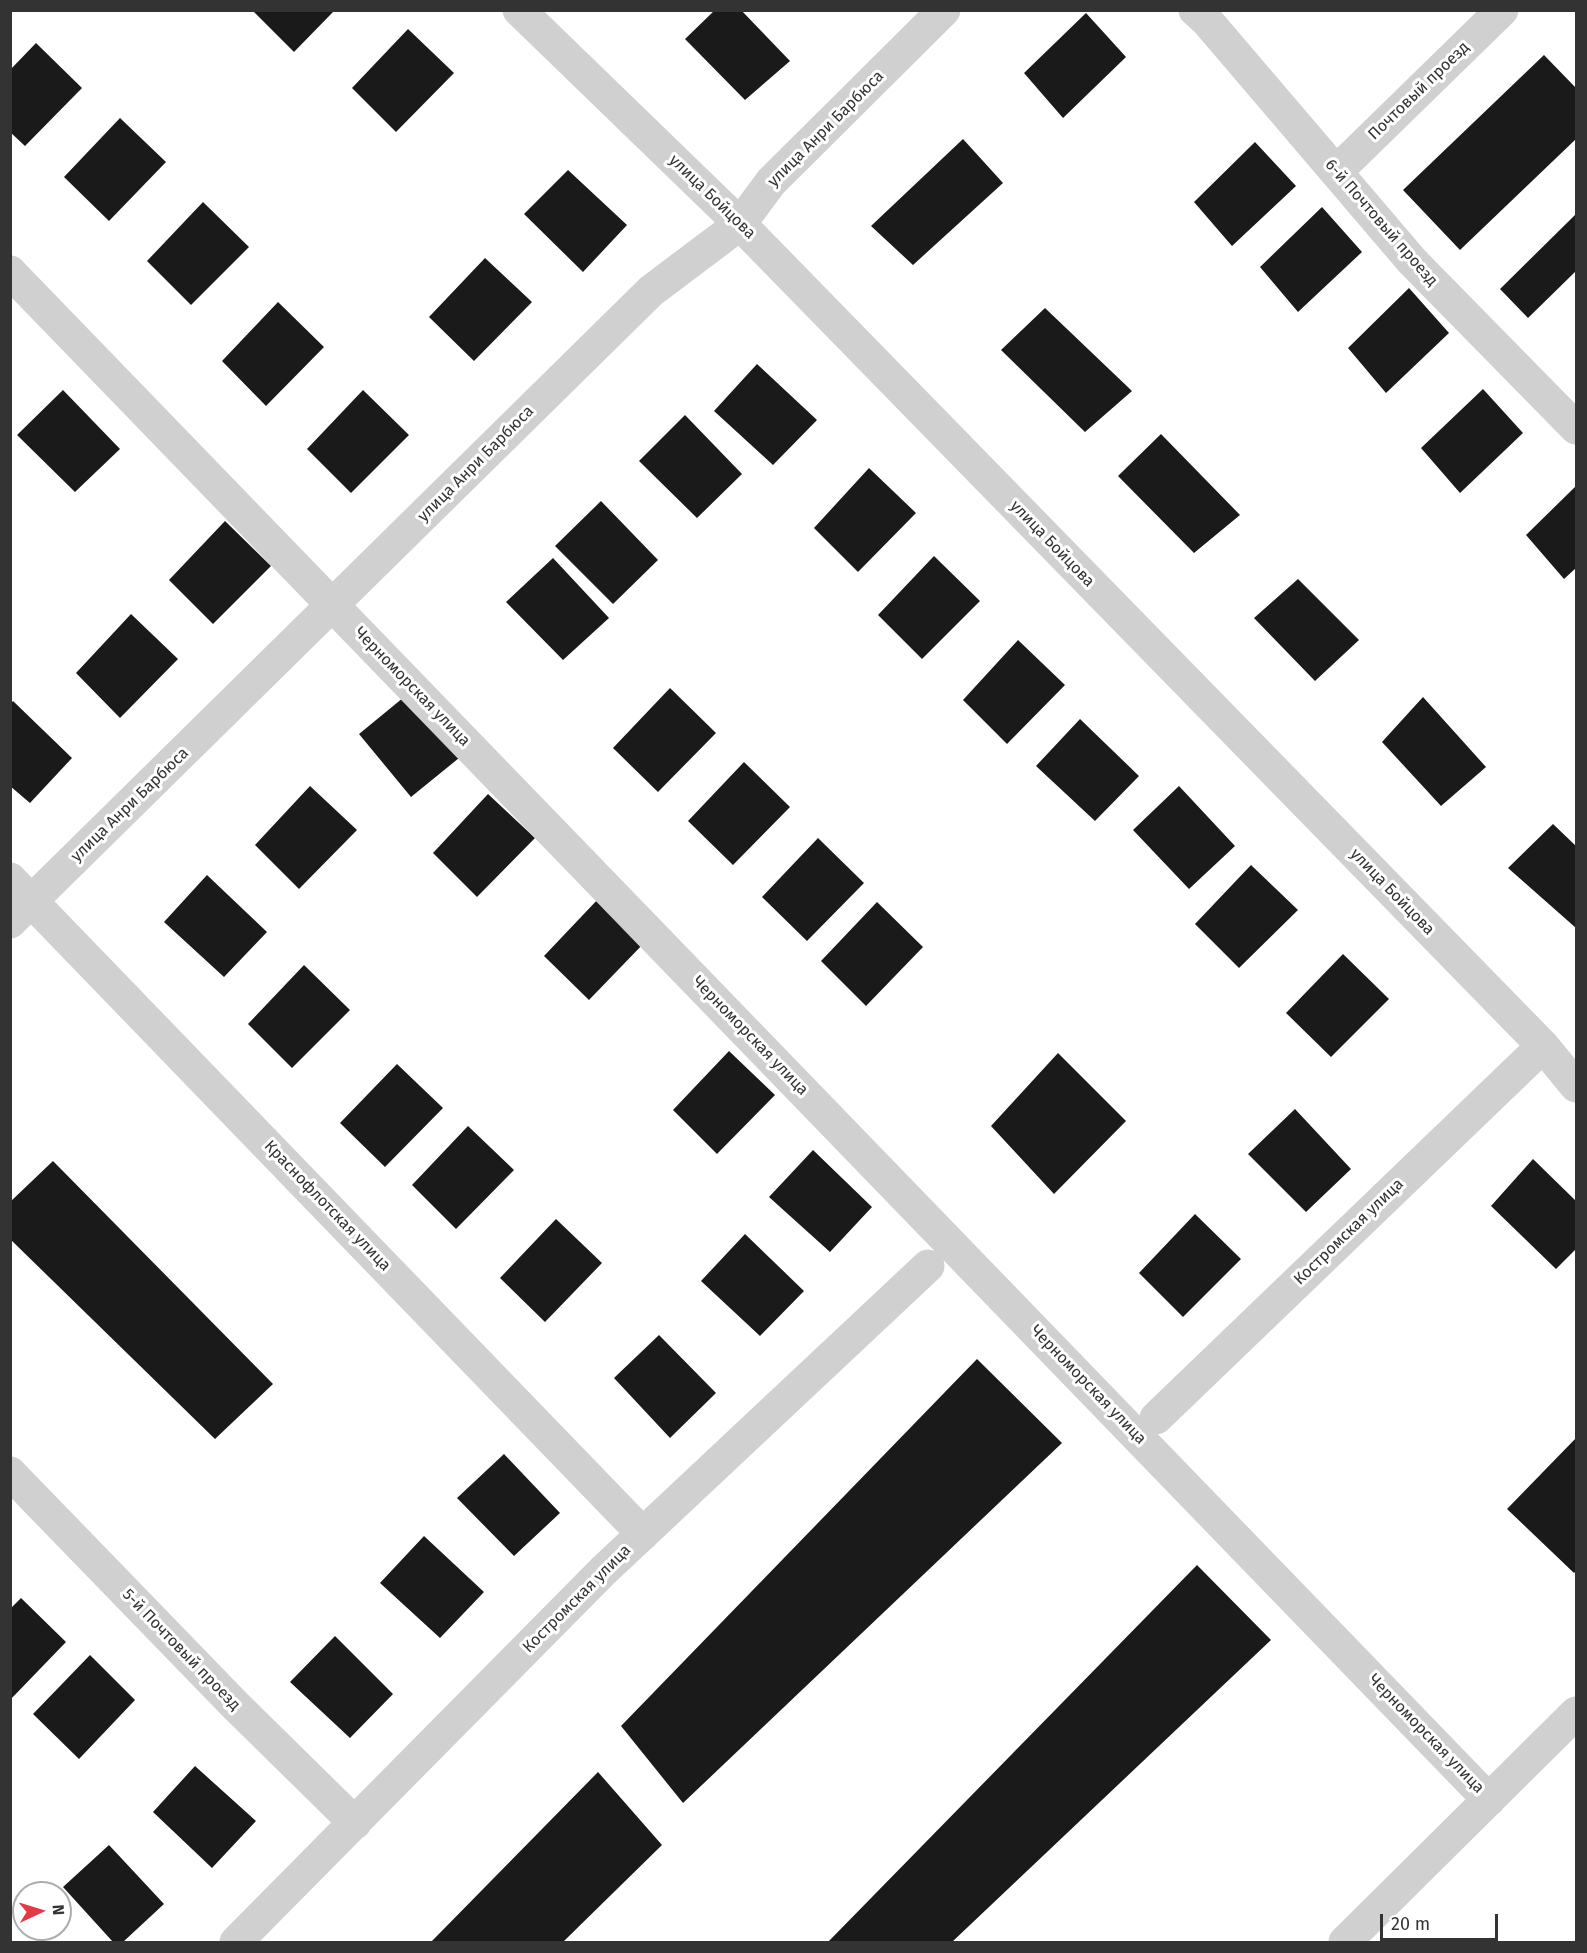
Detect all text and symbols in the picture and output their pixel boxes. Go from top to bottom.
street label: Почтовый проезд [1364,38,1474,144]
street label: улица Анри Барбюса [764,67,888,191]
street label: улица Бойцова [665,151,759,243]
street label: 6-й Почтовый проезд [1321,156,1441,290]
street label: улица Анри Барбюса [414,402,538,526]
street label: улица Бойцова [1006,497,1098,591]
street label: Черноморская улица [350,623,474,751]
street label: улица Анри Барбюса [67,744,193,866]
street label: улица Бойцова [1346,845,1438,939]
street label: Черноморская улица [688,972,812,1100]
street label: Краснофлотская улица [260,1137,394,1275]
street label: Костромская улица [1290,1175,1408,1289]
street label: Черноморская улица [1026,1321,1150,1449]
street label: Костромская улица [519,1541,635,1657]
street label: 5-й Почтовый проезд [118,1585,244,1715]
street label: Черноморская улица [1364,1670,1488,1798]
north arrow [12,1881,72,1941]
scale bar [1383,1902,1502,1940]
text: N [49,1904,68,1916]
text: 20 m [1391,1913,1430,1935]

